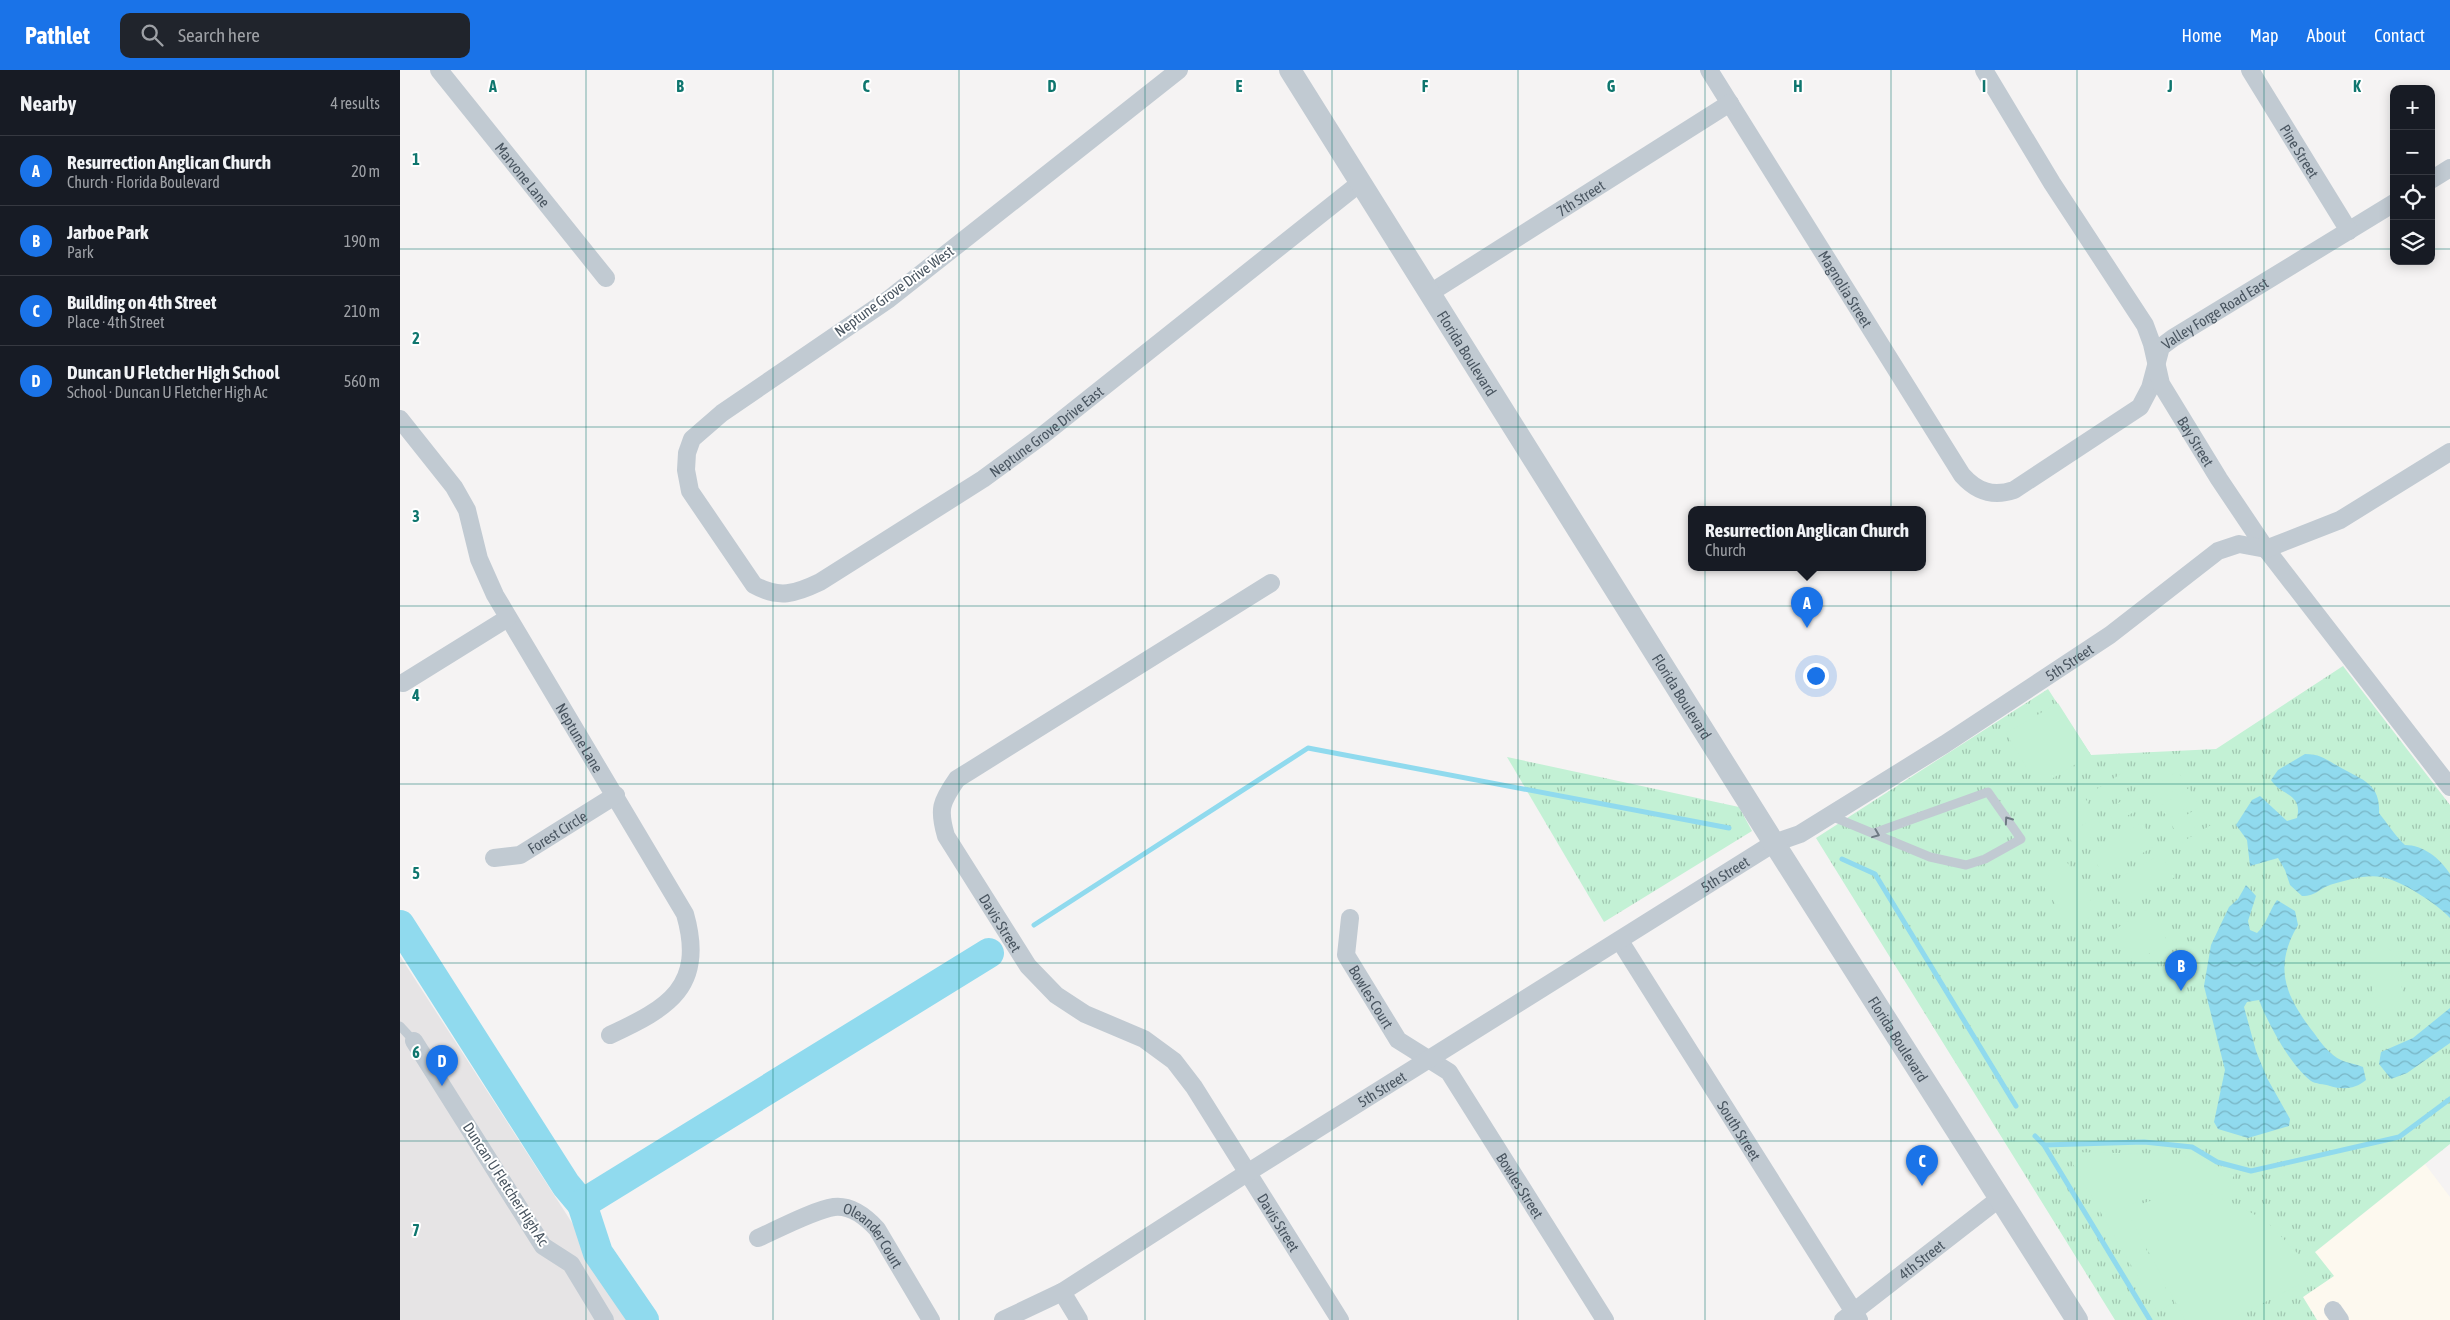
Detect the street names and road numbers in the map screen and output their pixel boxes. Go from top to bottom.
street label: Pine Street [2277,121,2323,181]
street label: Marvone Lane [492,139,554,210]
street label: 7th Street [1553,176,1608,219]
street label: Neptune Grove Drive West [831,242,957,340]
street label: Magnolia Street [1815,247,1876,330]
street label: Valley Forge Road East [2158,274,2271,352]
street label: Florida Boulevard [1434,307,1500,399]
street label: Neptune Grove Drive East [986,382,1106,480]
street label: Bay Street [2174,413,2218,469]
street label: 5th Street [2042,640,2096,684]
street label: Florida Boulevard [1649,651,1715,742]
street label: Neptune Lane [553,700,607,775]
street label: Forest Circle [524,807,590,857]
street label: 5th Street [1698,852,1752,895]
street label: Davis Street [976,891,1025,955]
street label: Bowles Court [1346,962,1397,1031]
street label: Florida Boulevard [1865,993,1932,1085]
street label: 5th Street [1354,1067,1409,1110]
street label: South Street [1714,1097,1765,1163]
street label: Duncan U Fletcher High Ac [460,1119,552,1249]
street label: Bowles Street [1493,1150,1547,1221]
street label: Davis Street [1254,1190,1303,1255]
street label: Oleander Court [841,1199,907,1271]
street label: 4th Street [1895,1236,1948,1282]

